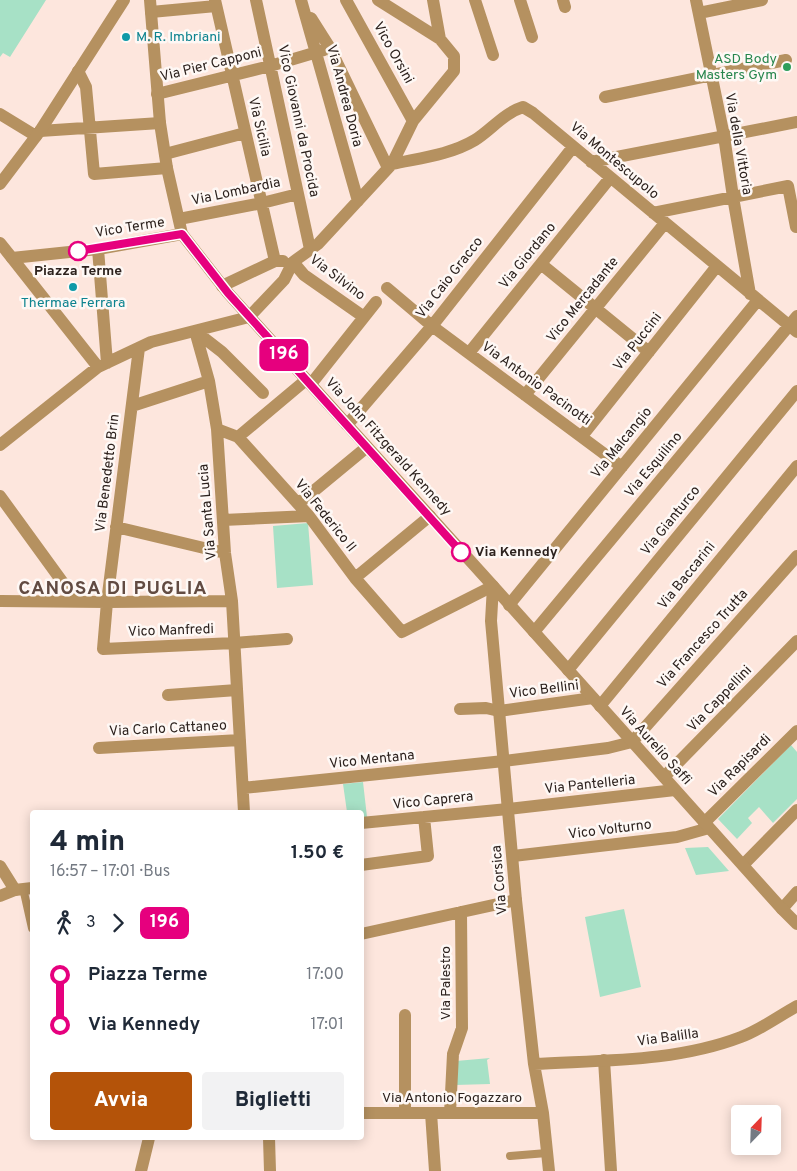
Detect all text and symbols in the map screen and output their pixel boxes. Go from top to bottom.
street label: Vico Orsini [369,19,417,87]
place label: M. R. Imbriani [136,29,221,46]
marker: M. R. Imbriani [120,31,132,43]
street label: Vico Giovanni da Procida [274,43,322,199]
street label: Via Andrea Doria [322,43,366,149]
street label: Via Pier Capponi [159,44,263,86]
place label: ASD Body Masters Gym [696,51,777,84]
marker: ASD Body Masters Gym [781,61,793,73]
street label: Via della Vittoria [721,92,755,196]
street label: Via Sicilia [244,96,274,158]
street label: Via Montescupolo [566,119,662,203]
street label: Via Lombardia [190,174,282,210]
street label: Vico Terme [94,214,166,242]
street label: Via Giordano [496,219,560,293]
street label: Via Caio Gracco [413,234,487,322]
marker: Piazza Terme [68,241,88,261]
street label: Via Silvino [306,251,368,305]
street label: Vico Mercadante [543,254,623,346]
place label: Piazza Terme [34,263,122,280]
marker: Thermae Ferrara [67,281,79,293]
place label: Thermae Ferrara [21,295,125,312]
street label: Via Puccini [610,310,666,374]
street label: Via Antonio Pacinotti [478,338,594,430]
line badge: 196 [255,339,313,371]
text: 196 [269,343,299,366]
street label: Via John Fitzgerald Kennedy [321,374,455,520]
street label: Via Malcangio [588,404,656,482]
street label: Via Benedetto Brin [92,413,124,533]
street label: Via Esquilino [622,429,686,501]
street label: Via Santa Lucia [195,463,221,561]
street label: Via Federico II [291,476,359,556]
street label: Via Gianturco [638,483,704,559]
street label: Via Baccarini [655,539,719,613]
marker: Via Kennedy [451,542,471,562]
place label: Via Kennedy [475,544,558,561]
district label: CANOSA DI PUGLIA [18,577,208,601]
street label: Via Francesco Trutta [654,586,752,692]
street label: Vico Manfredi [128,621,214,641]
street label: Via Cappellini [684,662,756,736]
street label: Vico Bellini [508,677,580,703]
street label: Via Aurelio Saffi [615,703,695,789]
street label: Via Carlo Cattaneo [109,717,227,741]
street label: Via Rapisardi [705,731,775,801]
street label: Vico Mentana [329,747,415,773]
street label: Via Pantelleria [544,772,636,798]
street label: Vico Caprera [392,788,474,814]
street label: Vico Volturno [567,816,653,844]
text: 4 min [50,825,125,861]
text: 1.50 € [291,841,344,865]
street label: Via Corsica [488,844,512,916]
text: 16:57 – 17:01 · Bus [50,862,170,882]
icon: walk [50,909,78,937]
icon: forward [104,909,132,937]
text: 196 [150,911,179,934]
text: 3 [86,913,96,933]
street label: Via Palestro [438,946,455,1020]
text: Piazza Terme [88,963,208,987]
text: 17:00 [306,965,344,985]
text: Via Kennedy [88,1013,200,1037]
text: 17:01 [311,1015,344,1035]
street label: Via Balilla [636,1025,700,1051]
button: Avvia [50,1072,192,1130]
button: Biglietti [202,1072,344,1130]
street label: Via Antonio Fogazzaro [382,1090,522,1107]
north arrow [731,1105,781,1155]
map controls [731,1105,781,1155]

